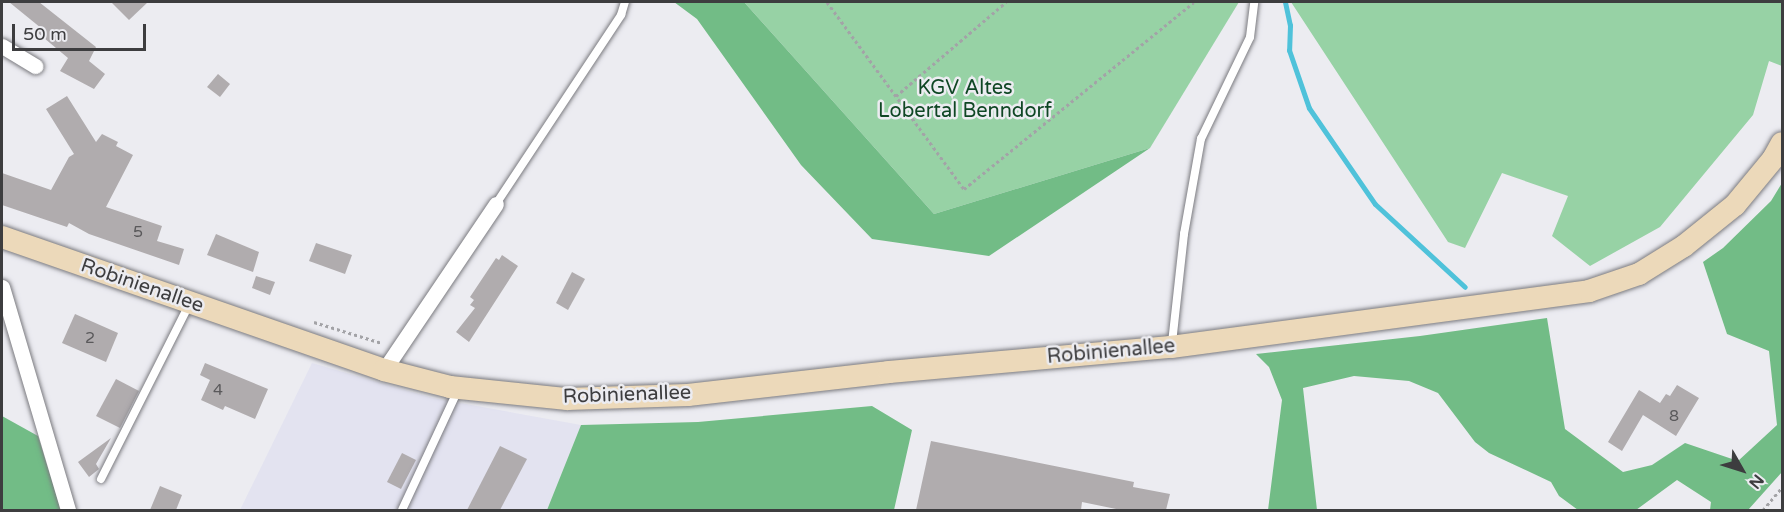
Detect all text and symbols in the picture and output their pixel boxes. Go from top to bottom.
scale bar [15,12,148,50]
text: 50 m [23,23,67,45]
park label: KGV Altes Lobertal Benndorf [878,77,1052,124]
house number: 5 [133,222,143,242]
street label: Robinienallee [77,254,207,318]
house number: 2 [85,328,95,348]
street label: Robinienallee [1046,334,1176,370]
house number: 4 [213,380,223,400]
street label: Robinienallee [562,381,692,409]
house number: 8 [1669,406,1679,426]
north arrow [1712,440,1772,500]
text: N [1744,470,1768,493]

